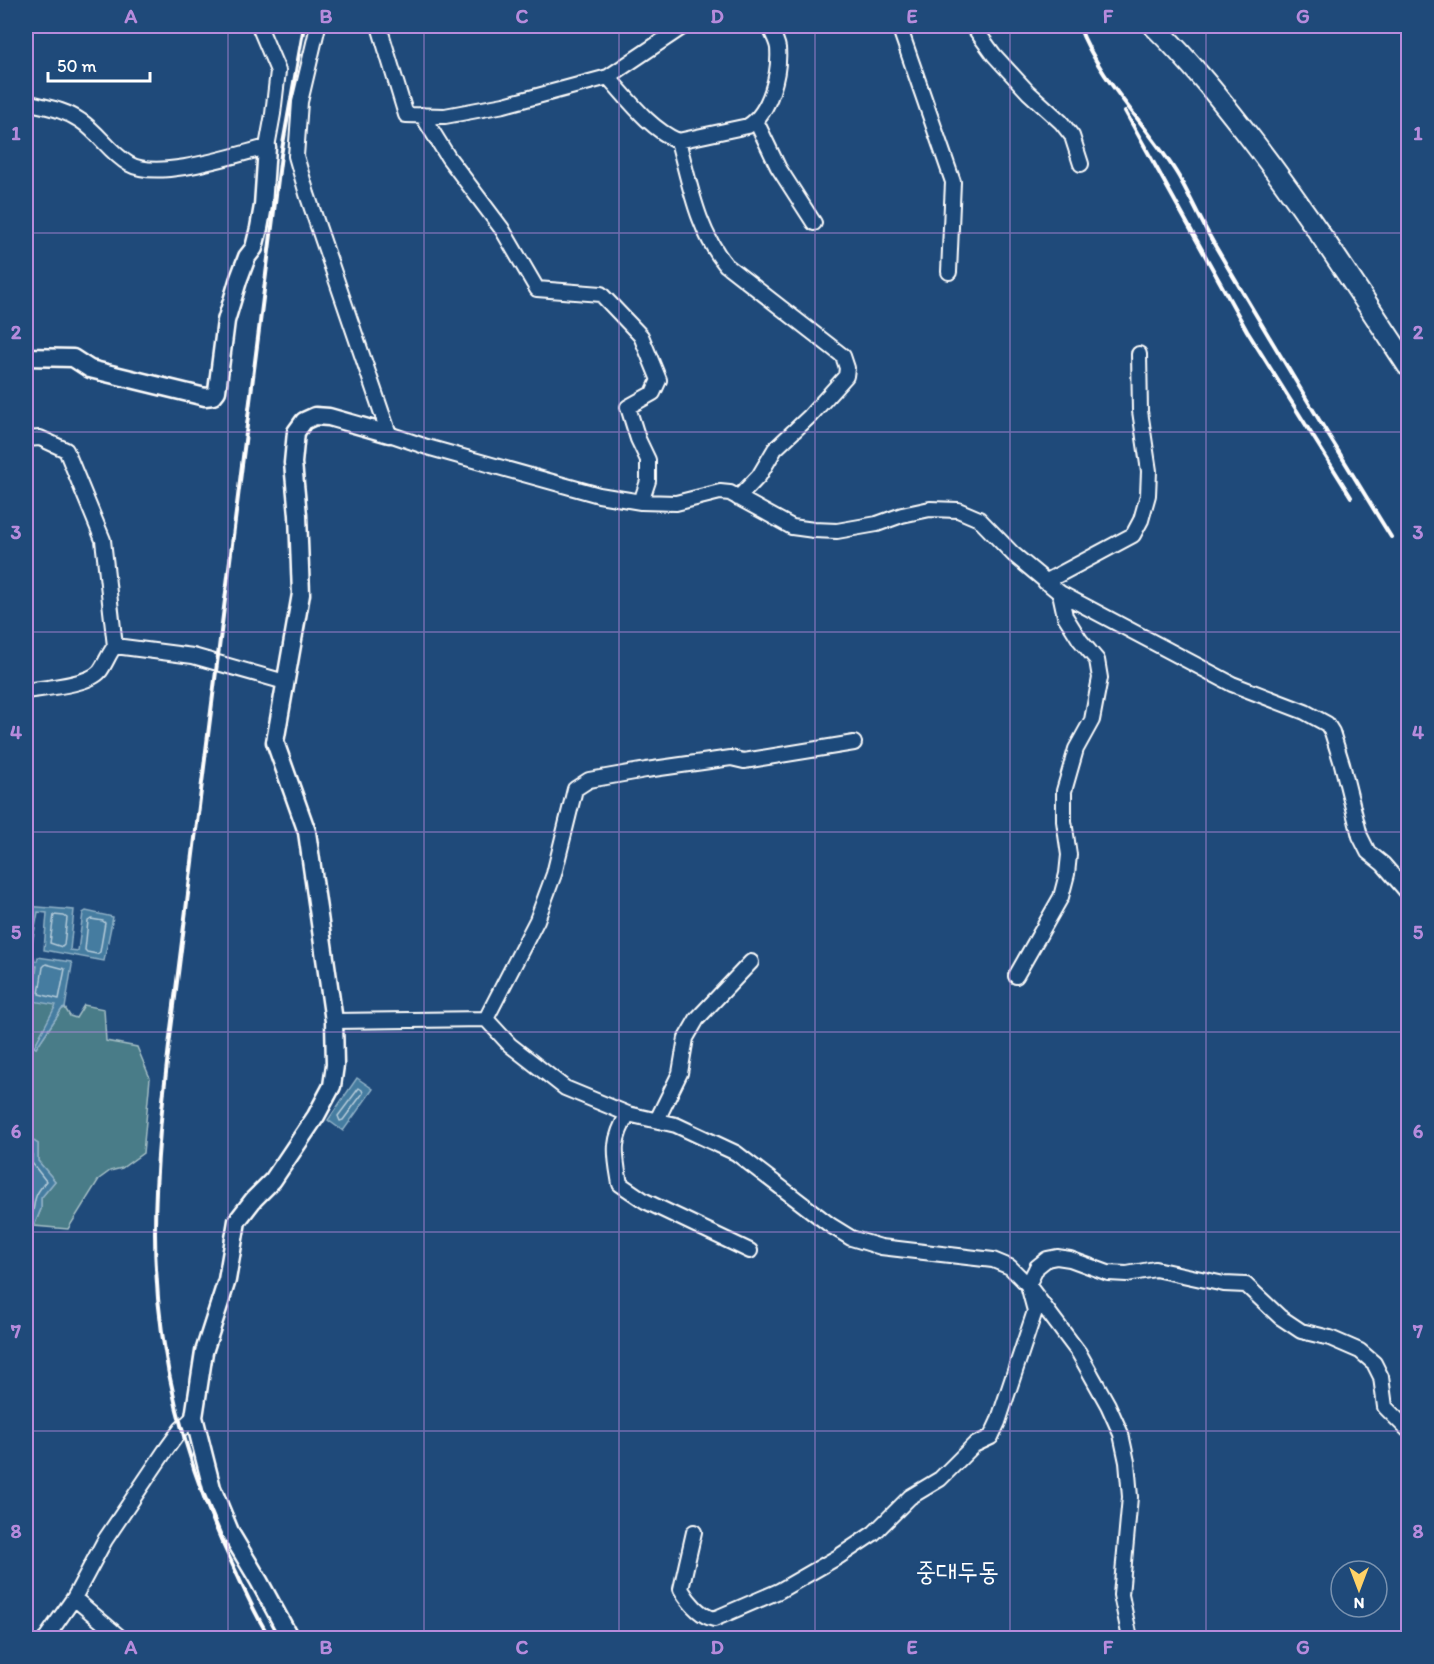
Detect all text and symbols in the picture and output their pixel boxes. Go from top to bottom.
text: A [124,4,138,28]
text: B [320,4,333,28]
text: C [516,4,529,28]
text: D [710,4,724,28]
text: E [906,4,918,28]
text: F [1103,4,1114,28]
text: G [1296,4,1310,28]
scale bar [48,45,150,83]
text: 50 m [57,55,97,77]
text: 1 [11,121,21,145]
text: 1 [1413,121,1423,145]
text: 2 [11,320,22,344]
text: 2 [1413,320,1424,344]
text: 3 [11,520,22,544]
text: 3 [1413,520,1424,544]
text: 4 [10,720,22,744]
text: 4 [1412,720,1424,744]
text: 5 [11,920,22,944]
text: 5 [1413,920,1424,944]
text: 6 [11,1119,22,1143]
text: 6 [1413,1119,1424,1143]
text: 7 [10,1319,21,1343]
text: 7 [1412,1319,1423,1343]
text: 8 [11,1519,22,1543]
text: 8 [1413,1519,1424,1543]
district label: 중대두동 [915,1555,999,1587]
north arrow [1329,1559,1389,1619]
text: N [1354,1594,1364,1613]
text: A [124,1635,138,1659]
text: B [320,1635,333,1659]
text: C [516,1635,529,1659]
text: D [710,1635,724,1659]
text: E [906,1635,918,1659]
text: F [1103,1635,1114,1659]
text: G [1296,1635,1310,1659]

